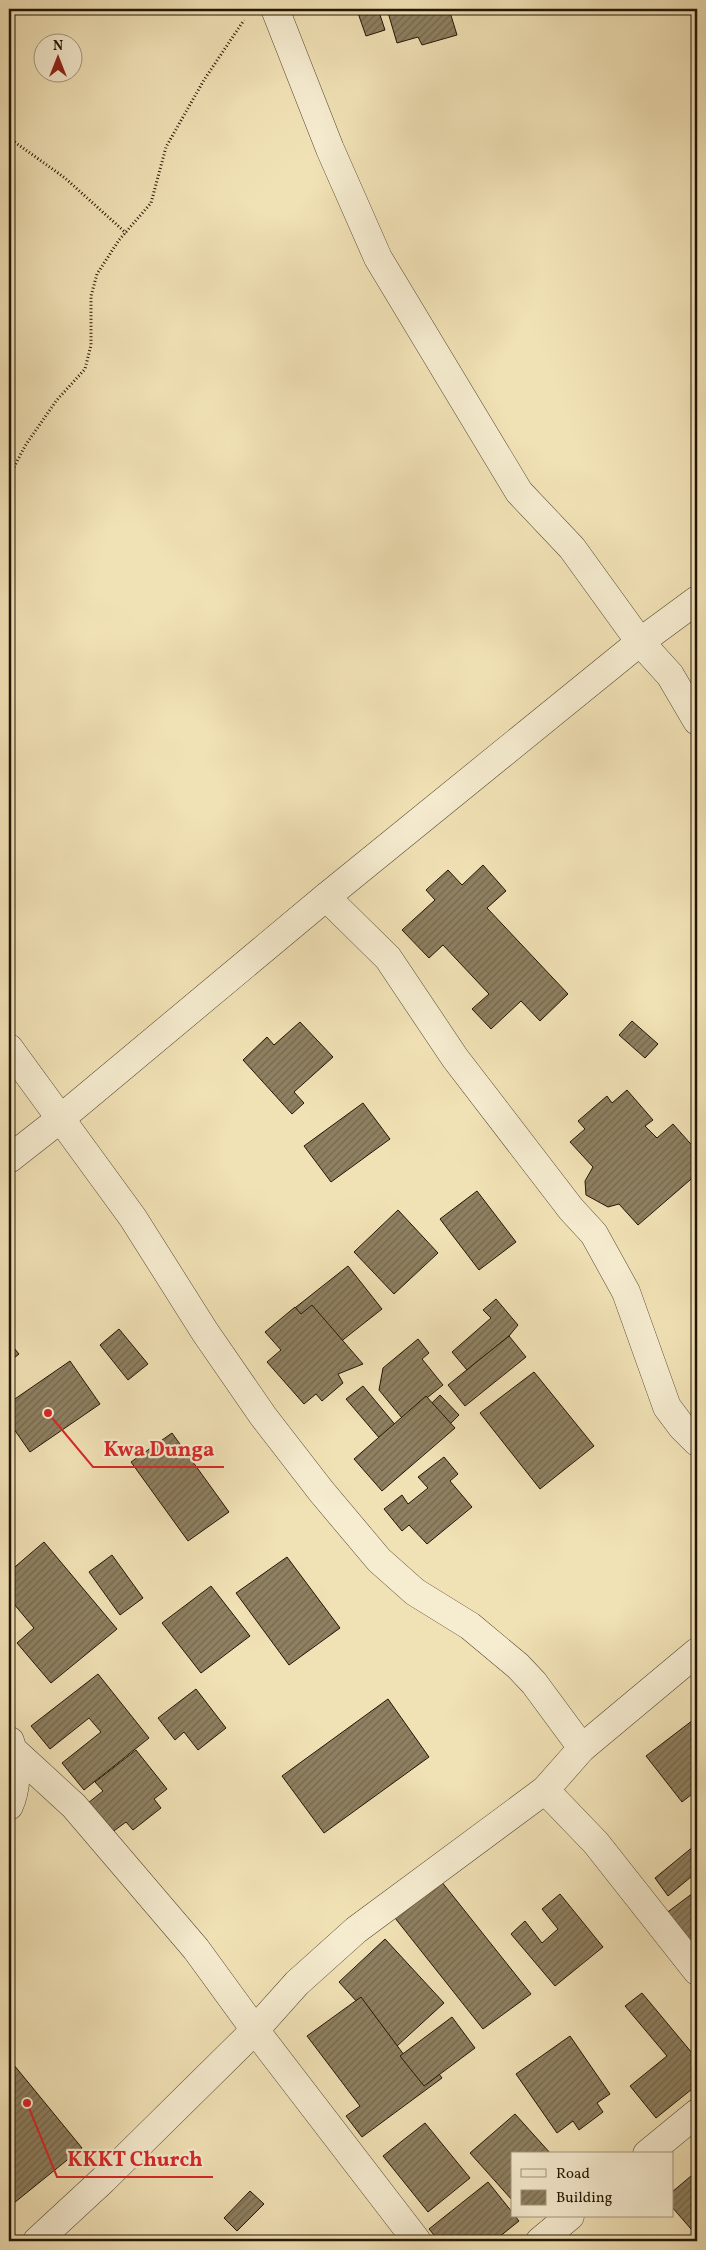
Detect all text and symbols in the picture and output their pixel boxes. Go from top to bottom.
north arrow [32,32,82,82]
text: N [53,37,63,56]
callout: Kwa Dunga [93,1431,224,1467]
text: Kwa Dunga [104,1436,214,1465]
callout: KKKT Church [57,2141,213,2177]
text: KKKT Church [67,2146,203,2175]
legend [511,2152,674,2218]
text: Road [556,2164,590,2185]
text: Building [556,2188,613,2209]

